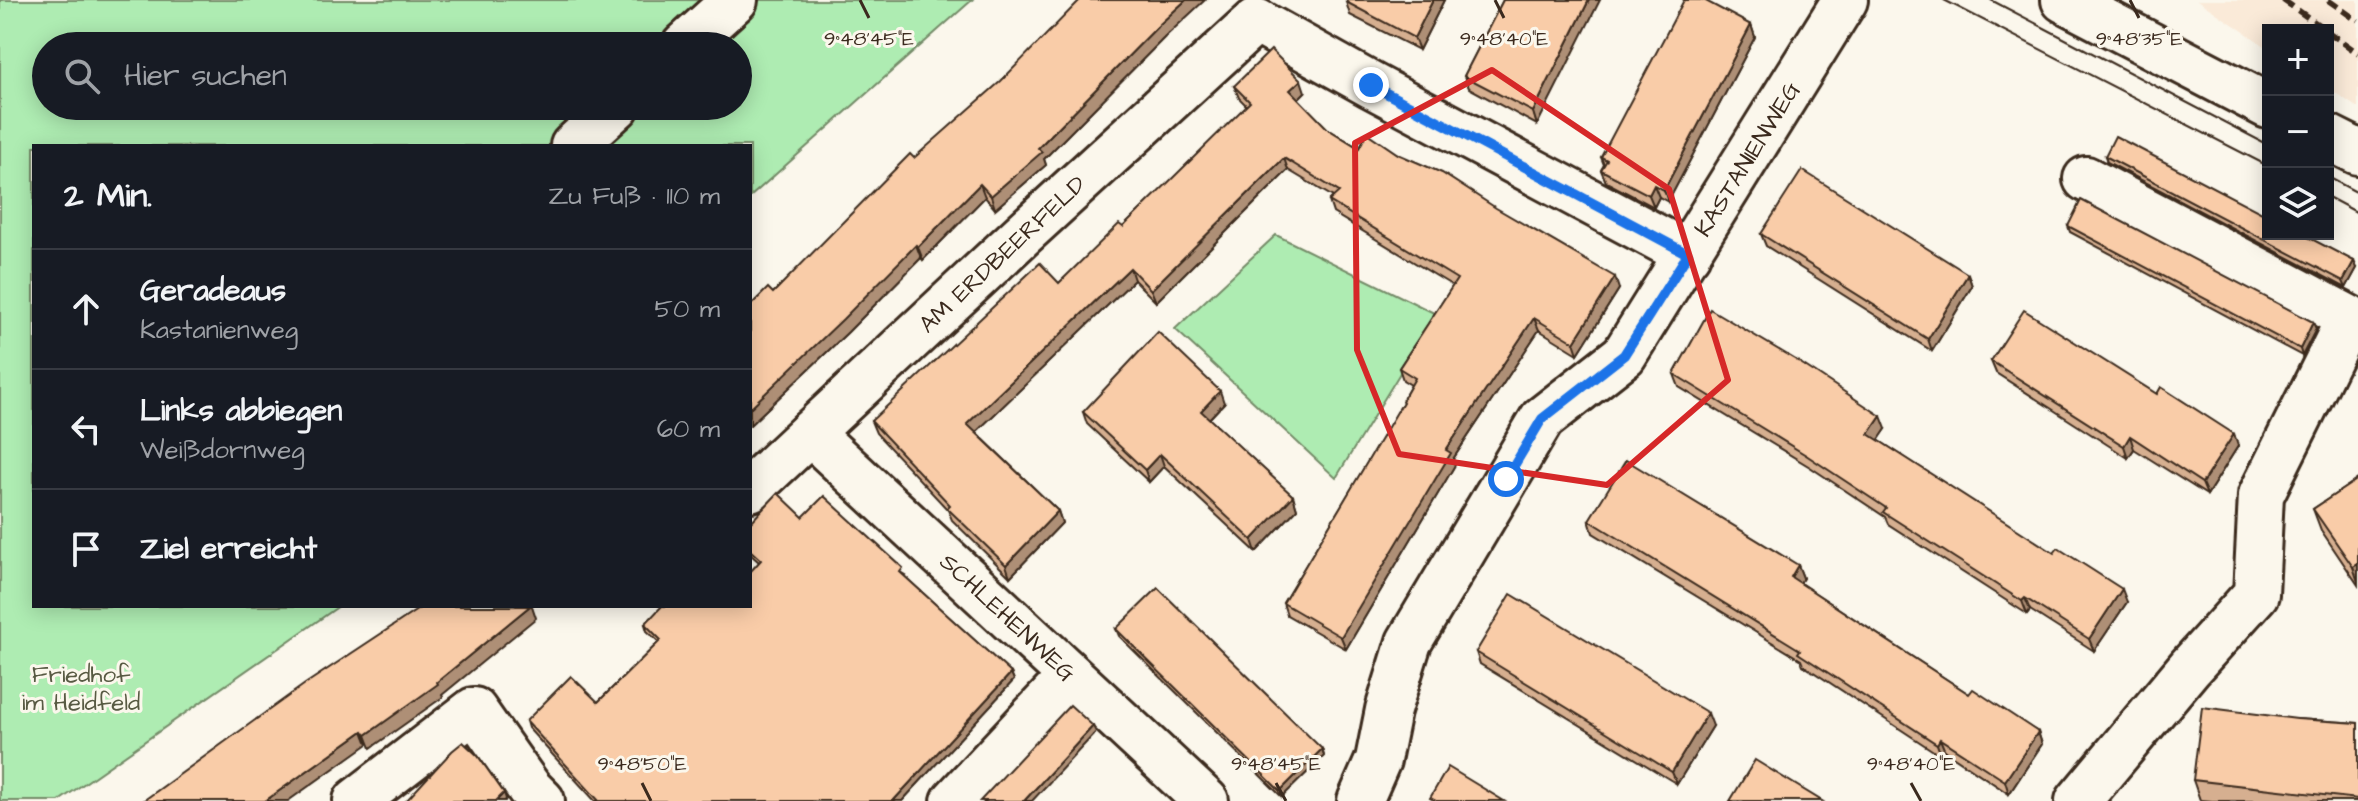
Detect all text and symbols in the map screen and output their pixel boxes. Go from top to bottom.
map controls [2262,24,2334,240]
button: + [2262,24,2334,96]
text: 9°48'45"E [824,25,914,53]
text: 9°48'40"E [1460,25,1548,53]
text: 9°48'35"E [2096,25,2182,53]
search box [32,32,752,120]
icon: search [60,54,104,98]
text: Hier suchen [124,55,287,97]
route end [1353,67,1389,103]
street label: KASTANIENWEG [1687,75,1809,244]
button: − [2262,96,2334,168]
street label: AM ERDBEERFELD [912,168,1094,341]
button: layers [2262,168,2334,240]
text: 2 Min. [64,172,152,220]
text: Zu Fuß · 110 m [548,178,720,214]
text: Geradeaus [140,270,286,312]
icon: ahead [64,287,108,331]
text: 50 m [655,291,720,327]
text: Kastanienweg [140,312,298,348]
text: Links abbiegen [140,390,342,432]
icon: left [64,407,108,451]
text: 60 m [657,411,720,447]
text: Weißdornweg [140,432,305,468]
route start [1488,461,1524,497]
icon: arrive [64,527,108,571]
text: Ziel erreicht [140,528,317,570]
street label: SCHLEHENWEG [932,546,1083,690]
park label: Friedhof im Heidfeld [22,658,140,720]
text: 9°48'50"E [598,750,687,778]
text: 9°48'45"E [1231,750,1321,778]
text: 9°48'40"E [1867,750,1955,778]

